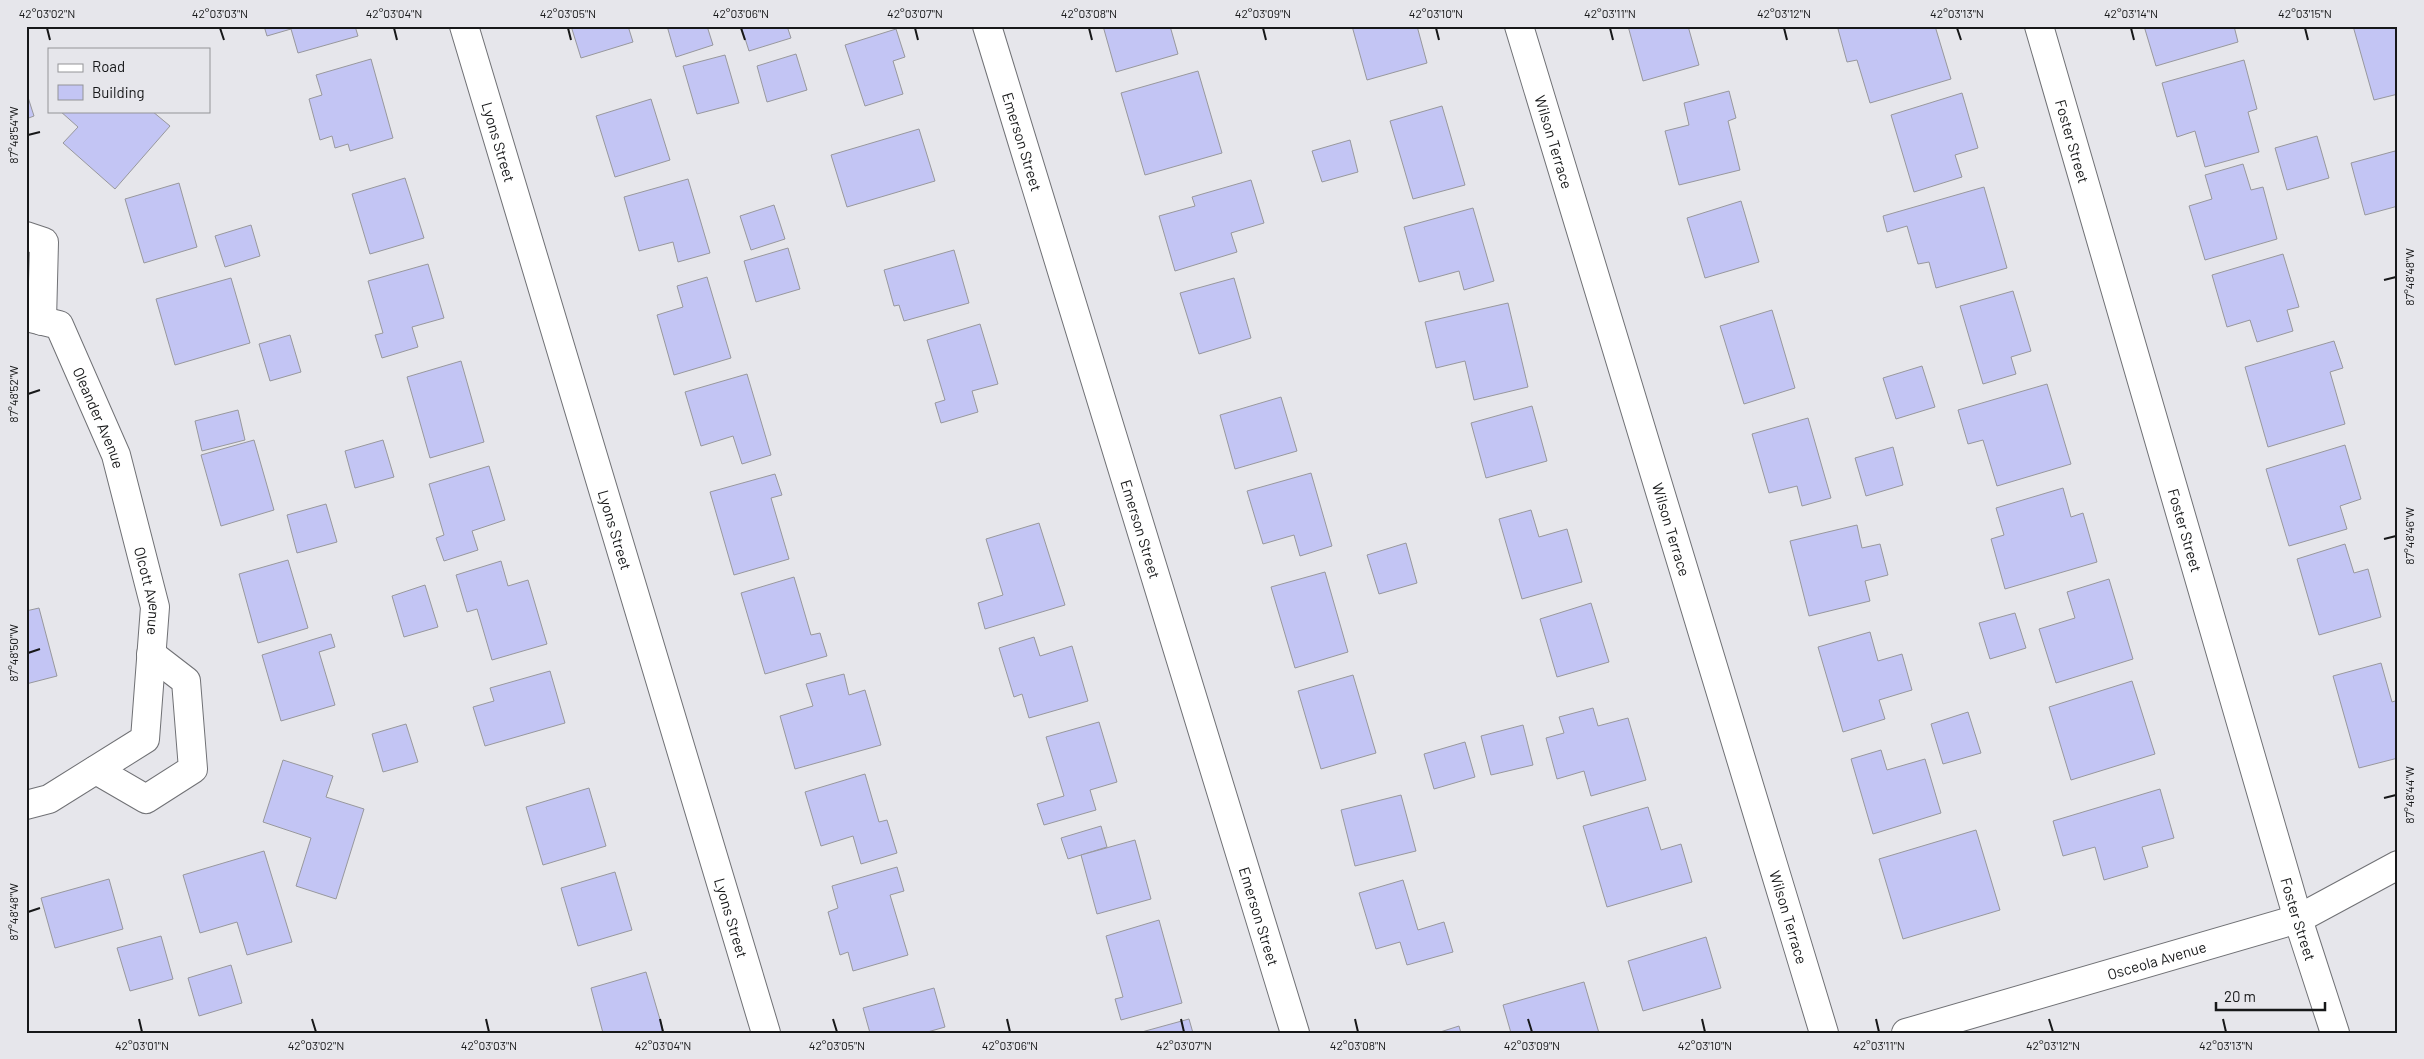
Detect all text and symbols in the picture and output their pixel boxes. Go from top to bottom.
text: 42°03'02"N [19,6,75,20]
text: 42°03'03"N [192,6,248,20]
text: 42°03'04"N [366,6,422,20]
text: 42°03'05"N [540,6,596,20]
text: 42°03'06"N [713,6,769,20]
text: 42°03'07"N [887,6,943,20]
text: 42°03'08"N [1061,6,1117,20]
text: 42°03'09"N [1235,6,1291,20]
text: 42°03'10"N [1409,6,1463,20]
text: 42°03'11"N [1584,6,1636,20]
text: 42°03'12"N [1757,6,1811,20]
text: 42°03'13"N [1930,6,1984,20]
text: 42°03'14"N [2104,6,2158,20]
text: 42°03'15"N [2278,6,2332,20]
legend [48,48,210,112]
text: Road [92,57,125,75]
text: Building [92,83,145,101]
street label: Emerson Street [999,90,1046,193]
street label: Wilson Terrace [1531,93,1577,191]
street label: Foster Street [2052,97,2093,185]
street label: Lyons Street [478,100,519,184]
text: 87°48'54"W [6,106,20,164]
text: 87°48'48"W [2402,248,2416,306]
street label: Oleander Avenue [69,364,128,470]
text: 87°48'52"W [6,365,20,423]
street label: Emerson Street [1117,477,1164,581]
street label: Wilson Terrace [1649,480,1694,578]
street label: Foster Street [2165,486,2206,574]
street label: Lyons Street [595,488,636,572]
text: 87°48'46"W [2402,507,2416,565]
street label: Olcott Avenue [131,545,164,636]
text: 87°48'50"W [6,624,20,682]
text: 87°48'44"W [2402,766,2416,824]
street label: Emerson Street [1236,865,1283,968]
street label: Wilson Terrace [1766,868,1812,966]
street label: Foster Street [2277,875,2320,963]
street label: Lyons Street [711,876,752,960]
text: 87°48'48"W [6,883,20,941]
street label: Osceola Avenue [2105,937,2208,983]
scale bar [2216,979,2325,1011]
text: 20 m [2224,987,2256,1005]
text: 42°03'01"N [115,1038,169,1052]
text: 42°03'02"N [288,1038,344,1052]
text: 42°03'03"N [461,1038,517,1052]
text: 42°03'04"N [635,1038,691,1052]
text: 42°03'05"N [809,1038,865,1052]
text: 42°03'06"N [982,1038,1038,1052]
text: 42°03'07"N [1156,1038,1212,1052]
text: 42°03'08"N [1330,1038,1386,1052]
text: 42°03'09"N [1504,1038,1560,1052]
text: 42°03'10"N [1678,1038,1732,1052]
text: 42°03'11"N [1853,1038,1905,1052]
text: 42°03'12"N [2026,1038,2080,1052]
text: 42°03'13"N [2199,1038,2253,1052]

